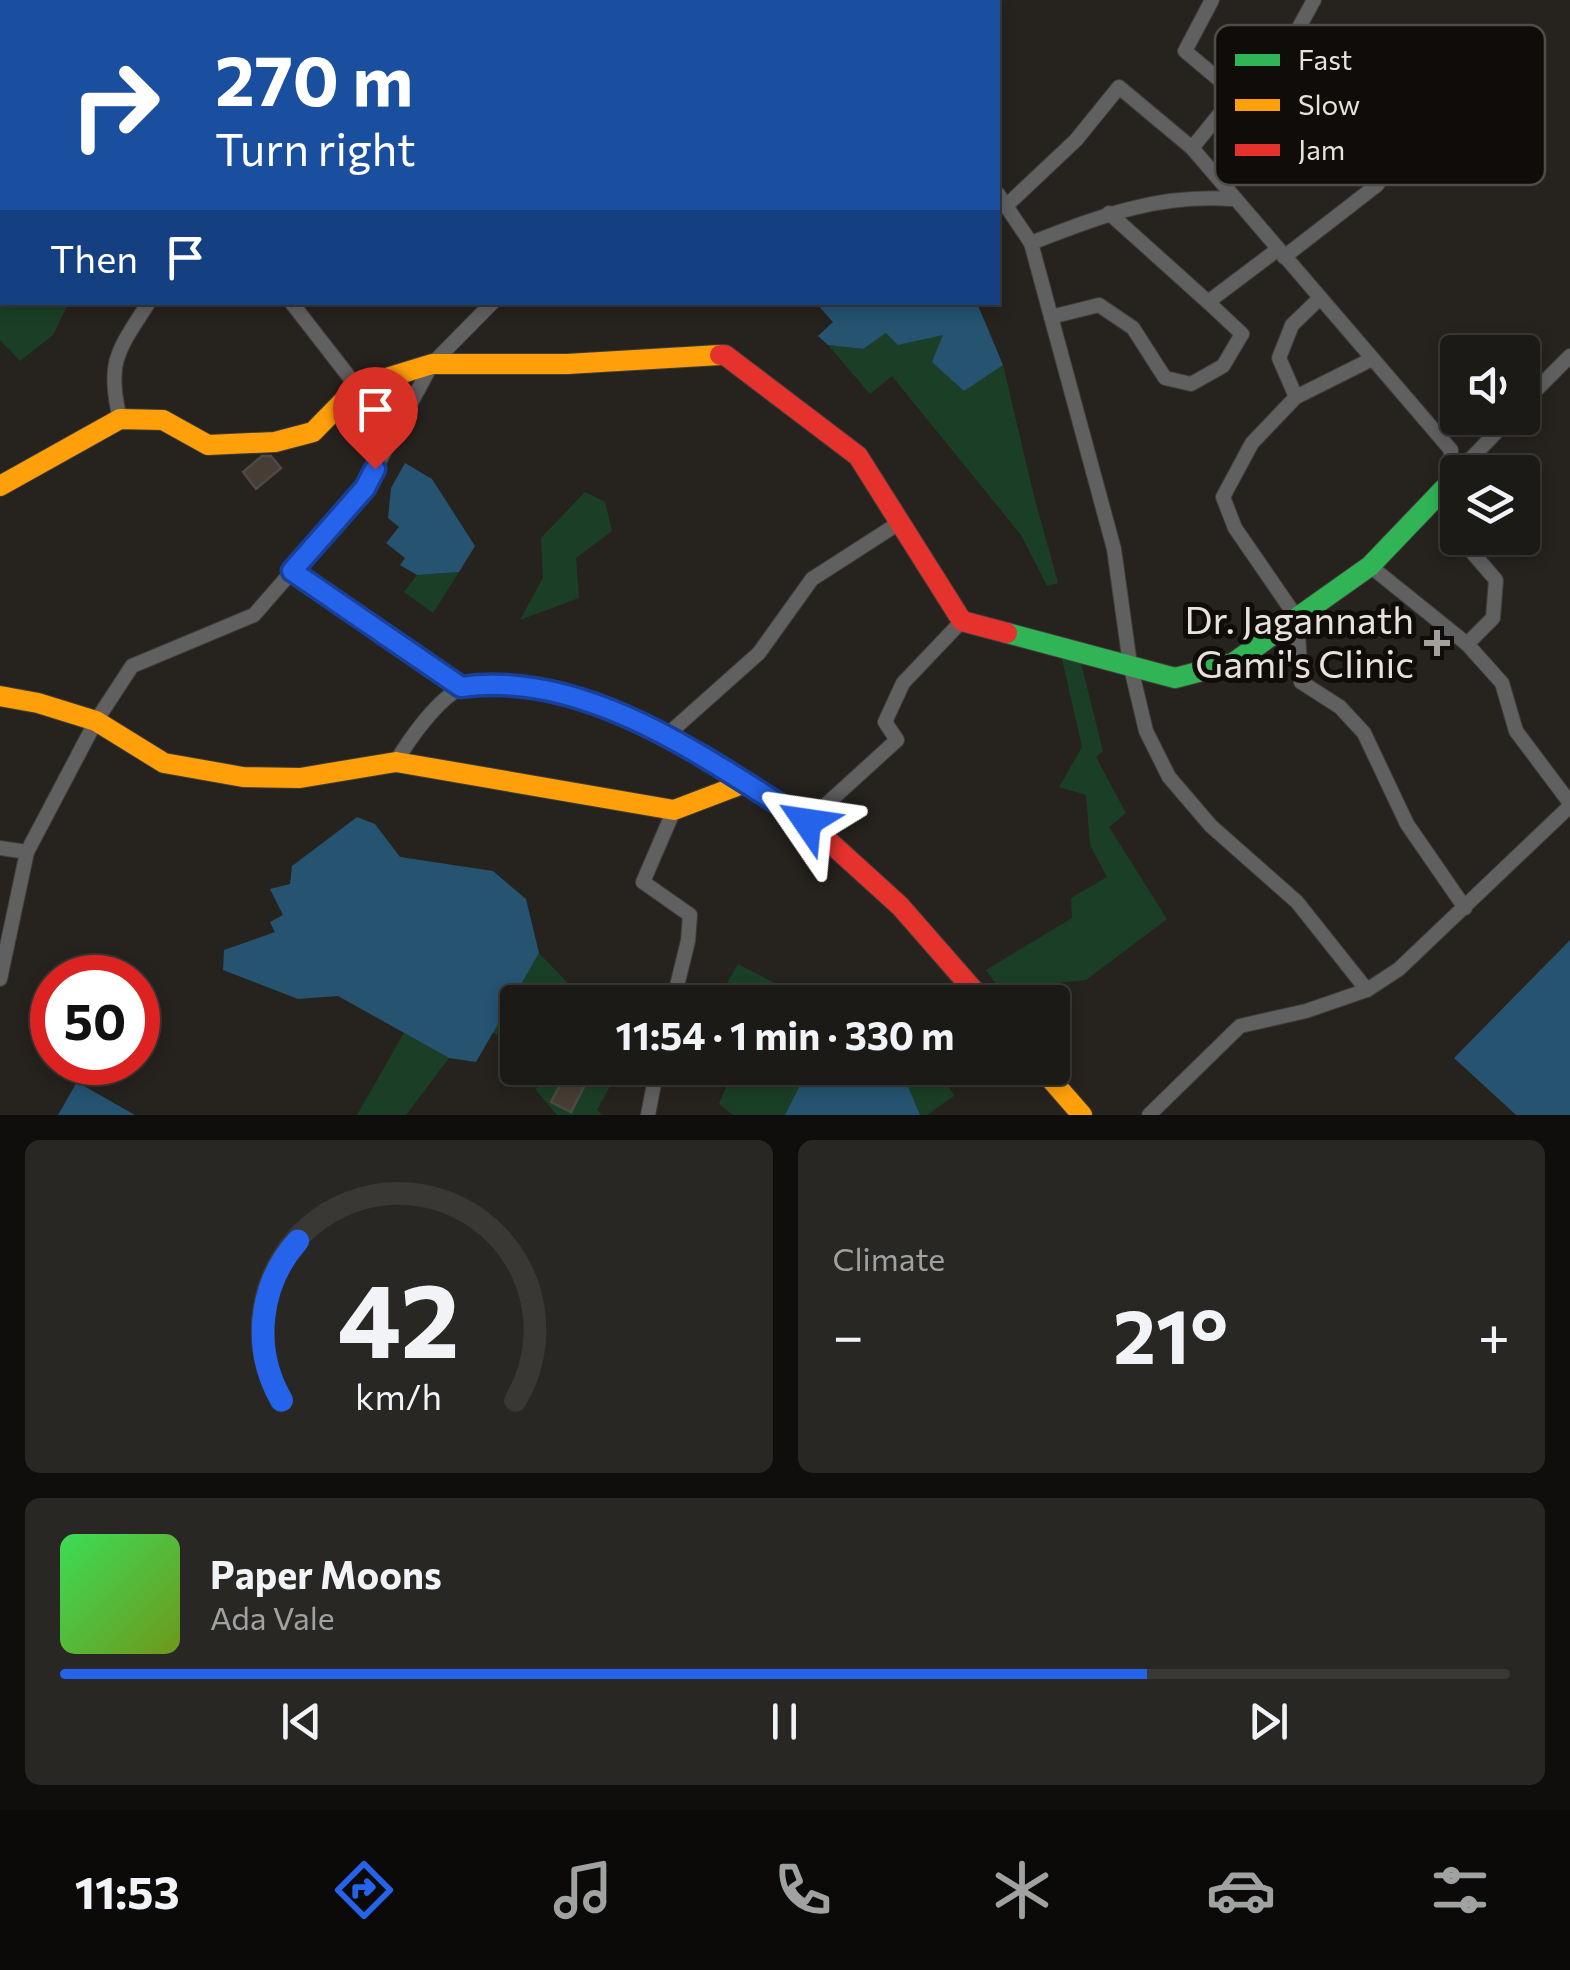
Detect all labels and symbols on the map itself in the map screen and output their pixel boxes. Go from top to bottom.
legend [1215,25,1545,185]
text: Fast [1298,42,1352,76]
text: Slow [1298,87,1360,121]
text: Jam [1298,132,1345,166]
pin [333,367,418,470]
place label: Dr. Jagannath Gami's Clinic [1185,595,1414,686]
marker: Dr. Jagannath Gami's Clinic [1424,630,1450,656]
position arrow [755,770,859,874]
speed limit sign: 50 [30,955,160,1085]

